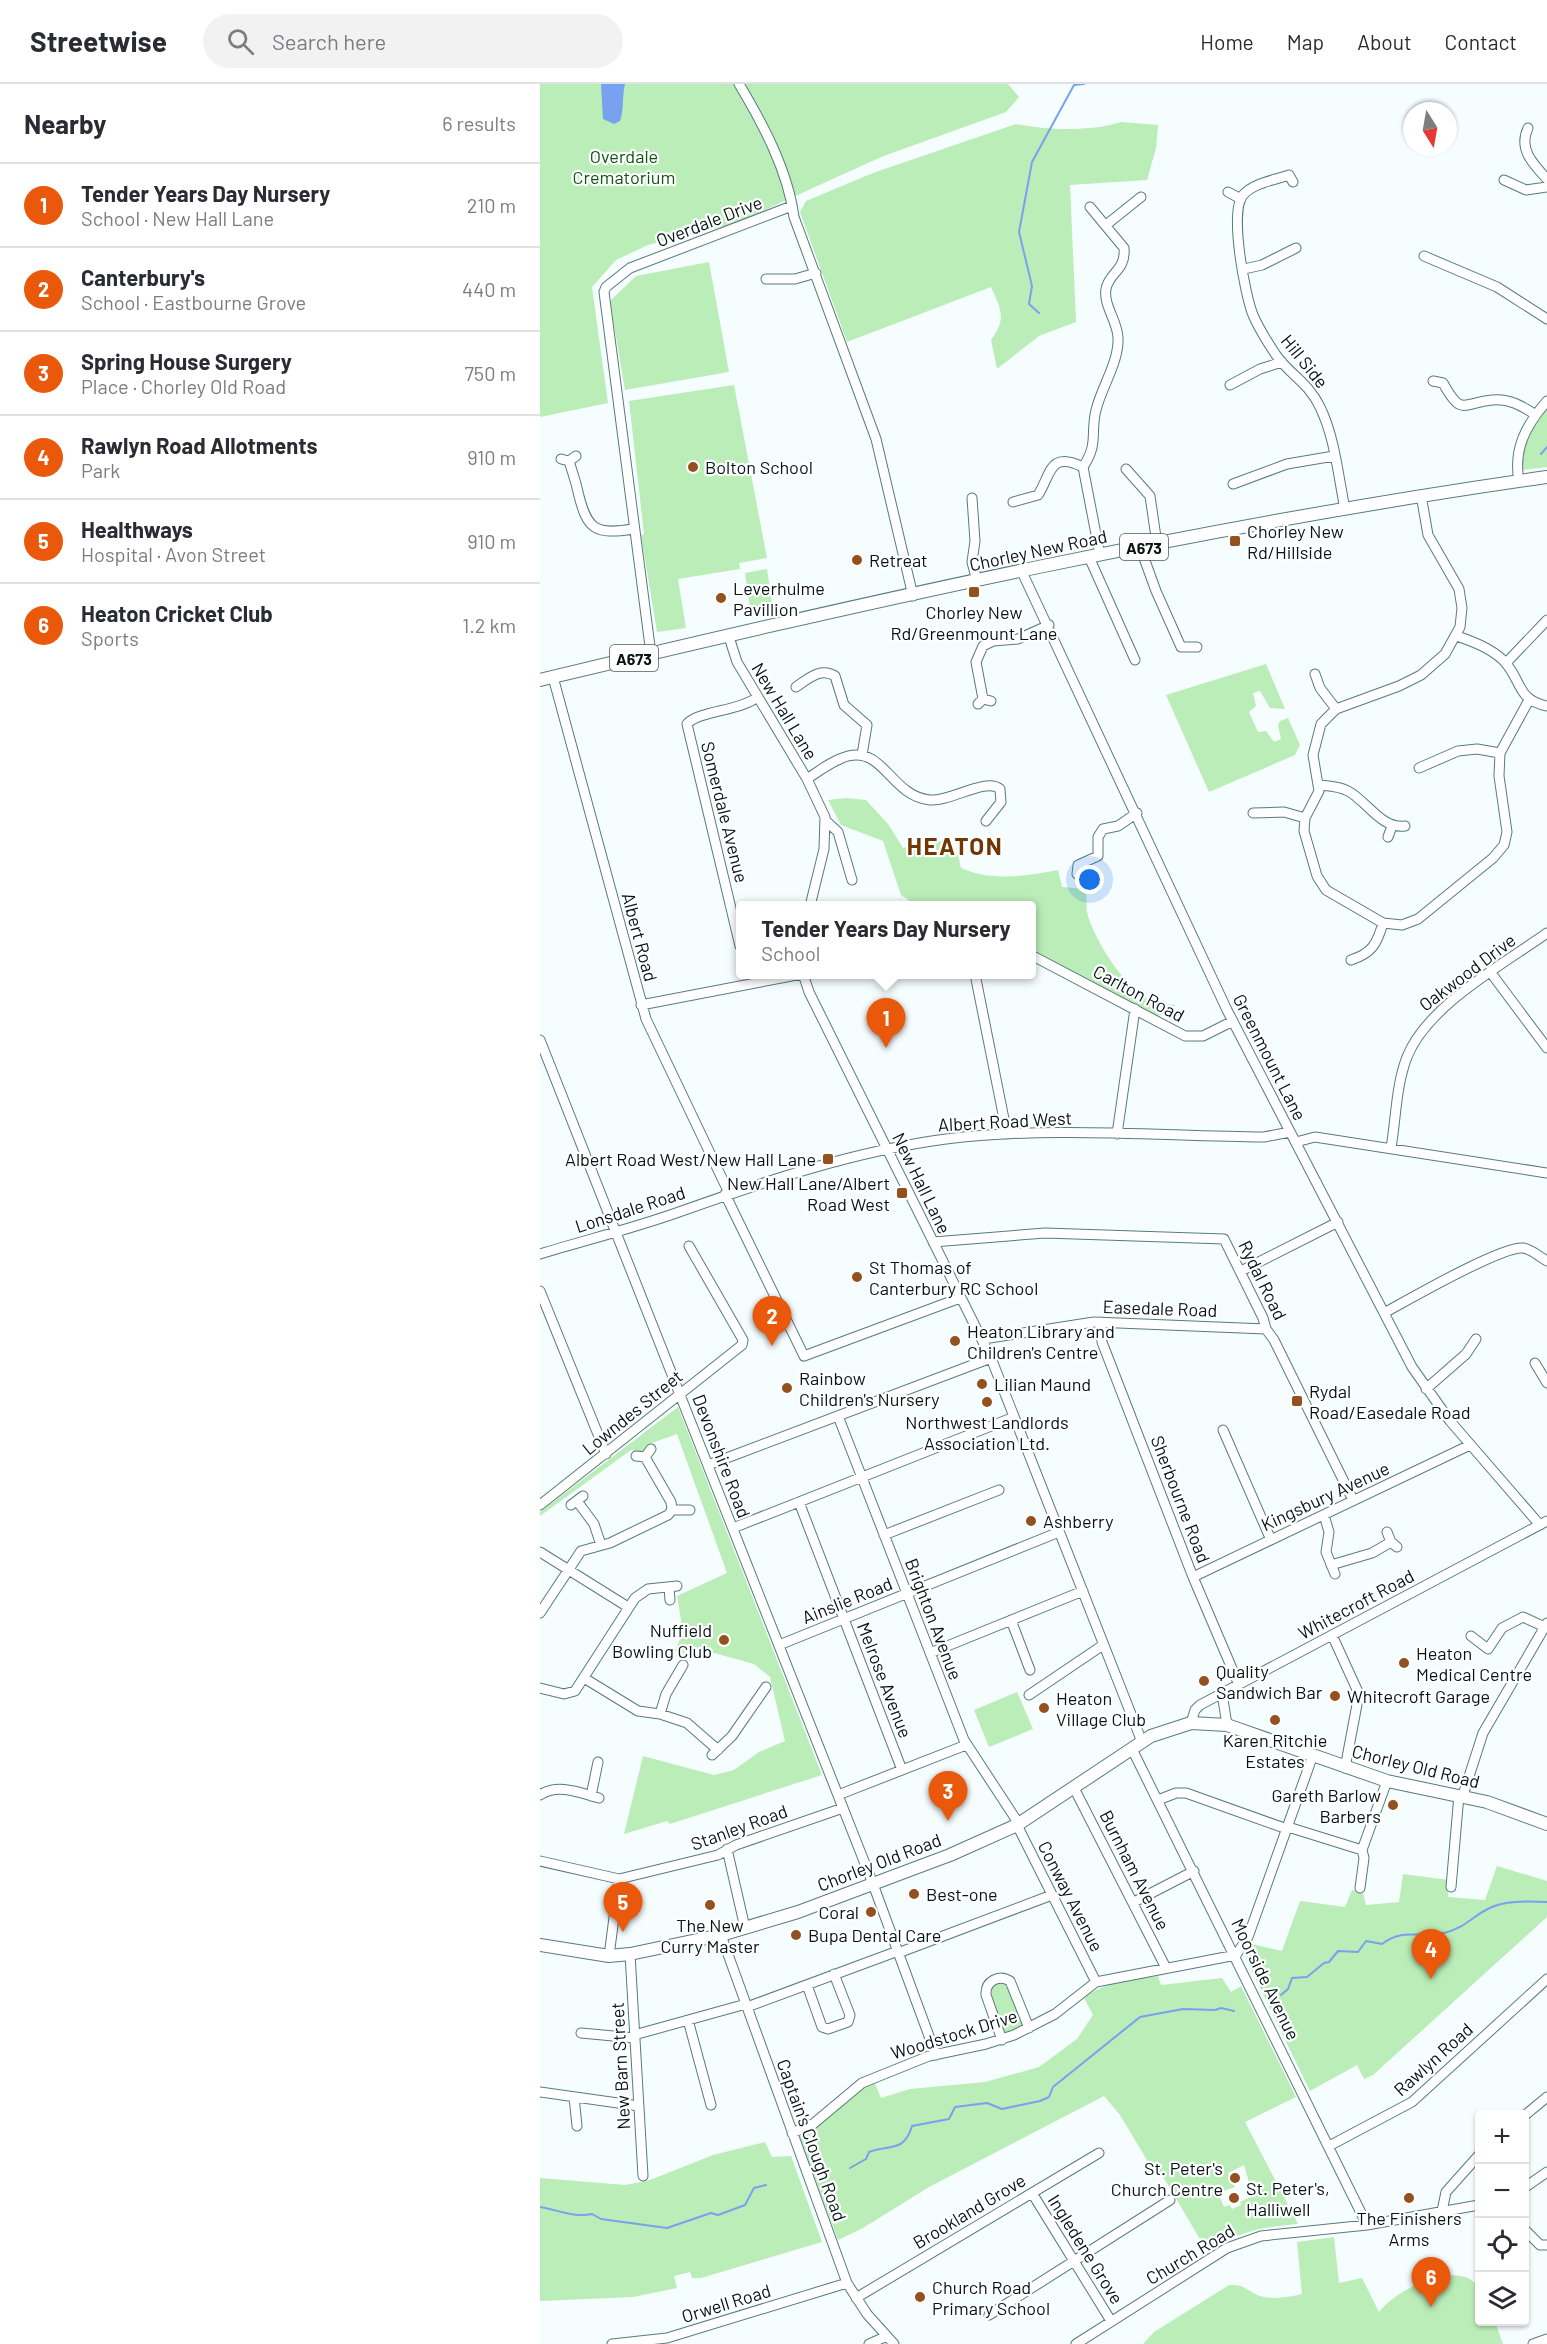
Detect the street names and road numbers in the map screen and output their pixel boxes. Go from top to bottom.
street label: Overdale Drive [653,191,765,251]
street label: Hill Side [1277,330,1333,392]
street label: Chorley New Road [967,525,1109,575]
road number: A673 [1120,534,1168,560]
road number: A673 [610,645,658,671]
street label: New Hall Lane [747,658,823,764]
street label: Somerdale Avenue [697,739,753,885]
street label: Albert Road [618,890,662,984]
street label: Oakwood Drive [1414,929,1520,1015]
street label: Carlton Road [1090,960,1188,1026]
street label: Greenmount Lane [1229,990,1311,1124]
street label: Albert Road West [937,1107,1073,1135]
street label: New Hall Lane [888,1129,956,1237]
street label: Lonsdale Road [572,1181,688,1237]
street label: Rydal Road [1234,1237,1292,1323]
street label: Easedale Road [1102,1295,1218,1321]
street label: Lowndes Street [577,1365,687,1459]
street label: Devonshire Road [688,1391,756,1521]
street label: Sherbourne Road [1147,1432,1215,1566]
street label: Kingsbury Avenue [1257,1457,1393,1535]
street label: Brighton Avenue [901,1555,967,1683]
street label: Whitecroft Road [1294,1564,1418,1644]
street label: Ainslie Road [799,1572,895,1628]
street label: Melrose Avenue [853,1619,917,1741]
street label: Chorley Old Road [1350,1740,1482,1792]
street label: Stanley Road [688,1799,790,1855]
street label: Burnham Avenue [1095,1806,1175,1934]
street label: Chorley Old Road [814,1828,944,1896]
street label: Conway Avenue [1034,1837,1108,1955]
street label: Moorside Avenue [1227,1915,1305,2043]
street label: New Barn Street [606,2002,634,2130]
street label: Woodstock Drive [888,2004,1020,2064]
street label: Rawlyn Road [1389,2018,1477,2100]
street label: Captain's Clough Road [772,2056,852,2224]
street label: Brookland Grove [909,2169,1029,2253]
street label: Ingledene Grove [1044,2190,1128,2308]
street label: Church Road [1142,2219,1238,2289]
street label: Orwell Road [679,2279,773,2327]

